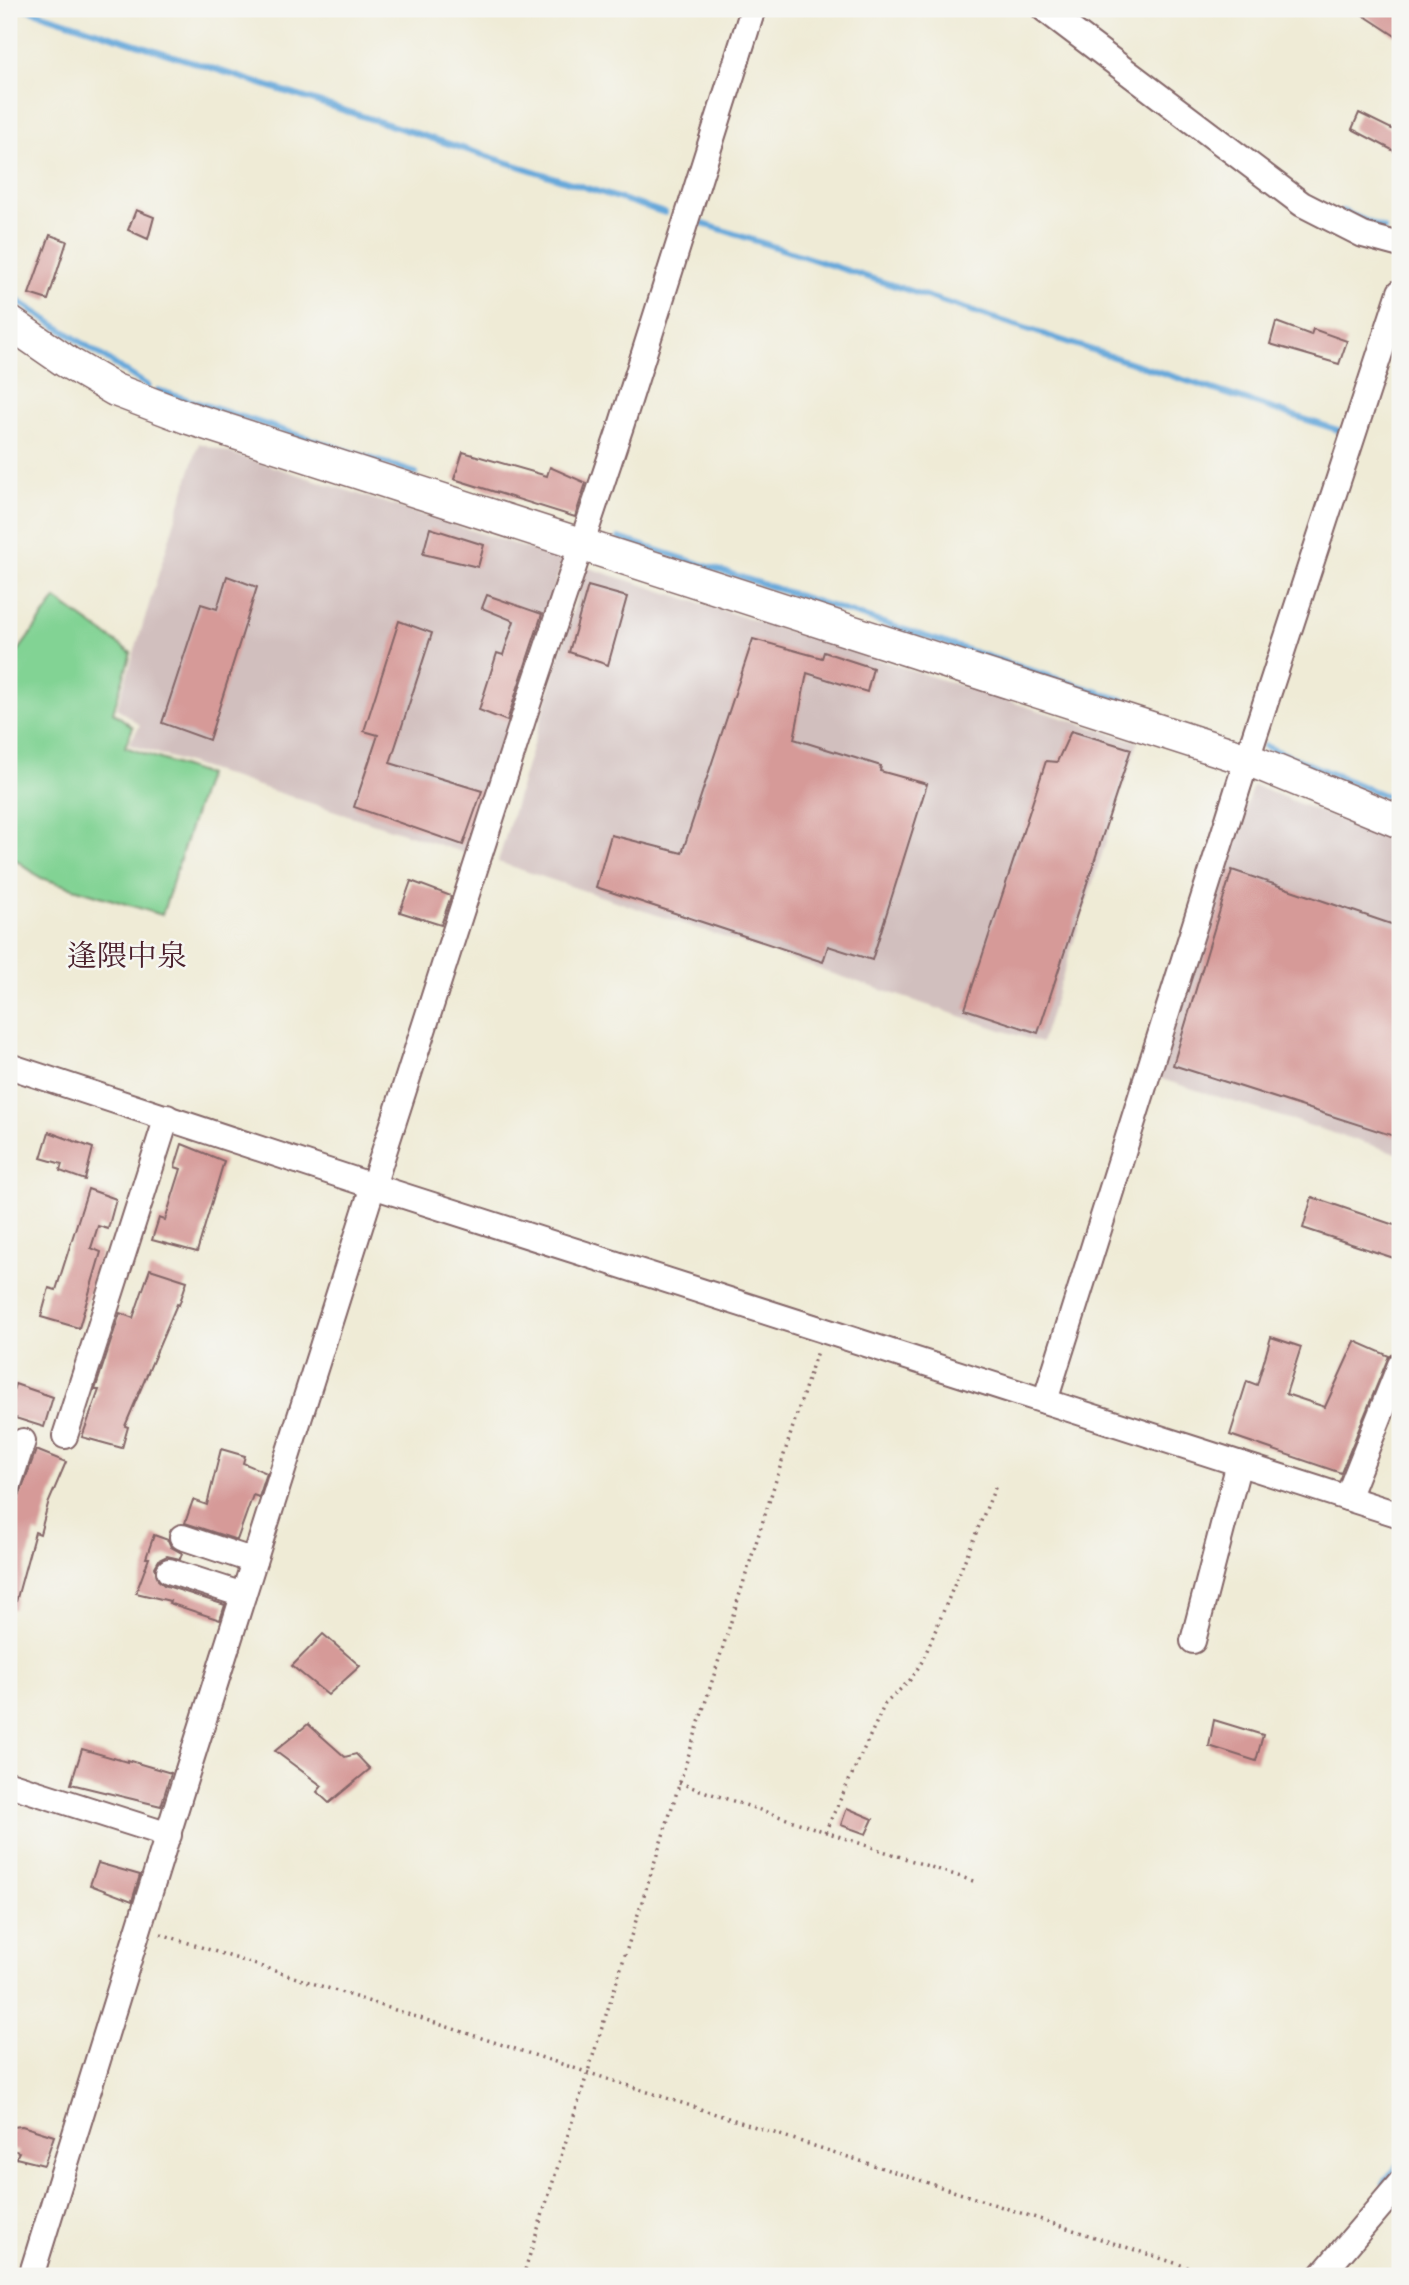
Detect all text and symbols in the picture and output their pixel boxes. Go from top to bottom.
district label: 逢隈中泉 [67,936,187,977]

